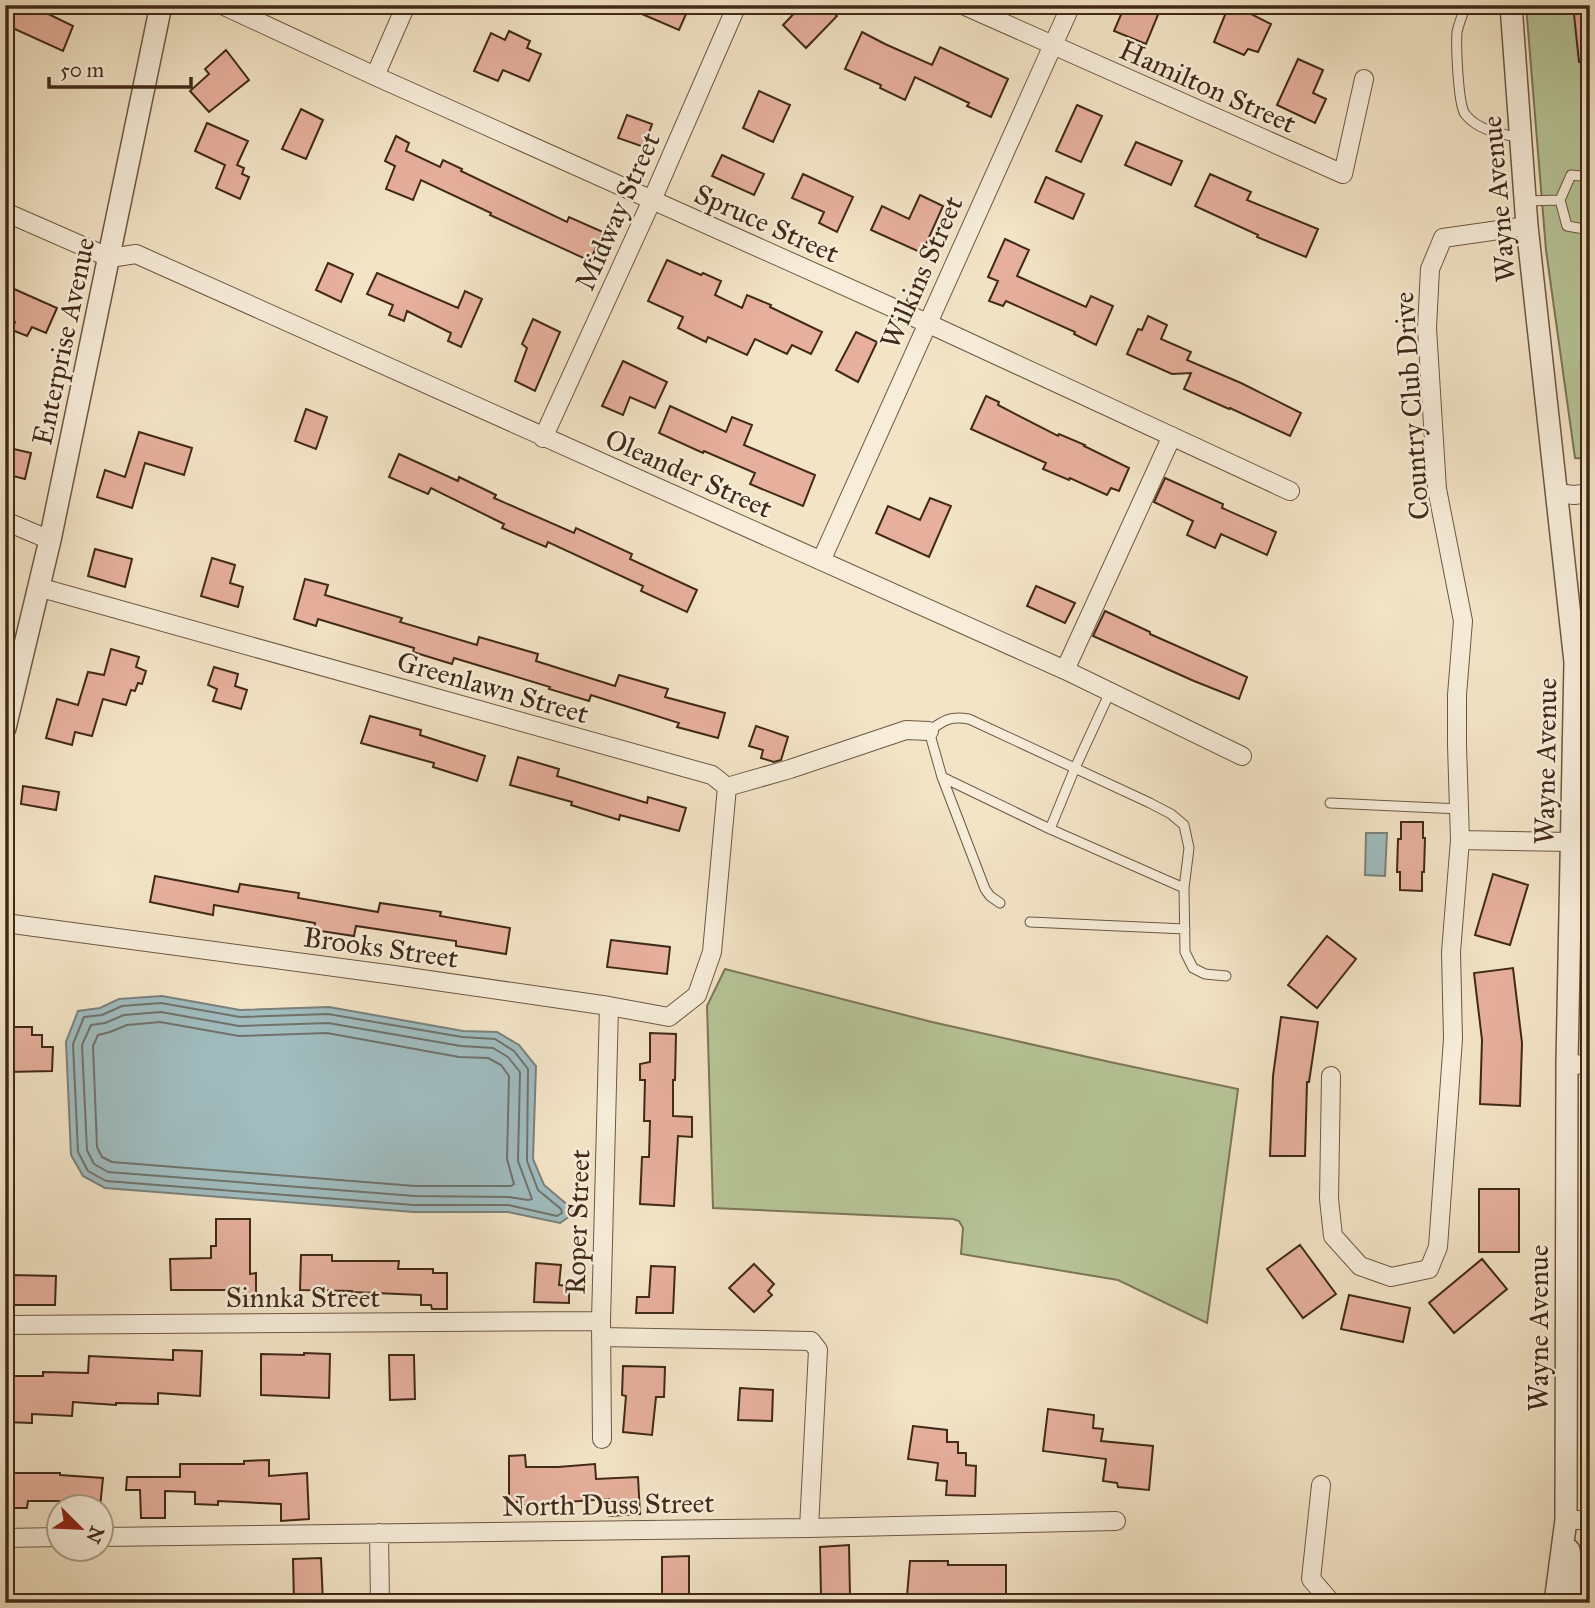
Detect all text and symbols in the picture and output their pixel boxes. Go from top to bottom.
street label: Hamilton Street [1114,32,1302,141]
scale bar [49,46,191,90]
text: 50 m [60,57,105,83]
street label: Wayne Avenue [1474,114,1523,284]
street label: Midway Street [567,127,668,295]
street label: Spruce Street [689,176,845,271]
street label: Wilkins Street [872,190,971,354]
street label: Enterprise Avenue [24,234,103,448]
street label: Country Club Drive [1386,291,1437,521]
street label: Oleander Street [600,421,778,526]
street label: Greenlawn Street [393,643,593,732]
street label: Wayne Avenue [1527,677,1564,845]
street label: Brooks Street [301,919,461,976]
street label: Roper Street [557,1149,598,1295]
street label: Wayne Avenue [1521,1245,1556,1411]
street label: Sinnka Street [226,1280,380,1315]
street label: North Duss Street [501,1485,715,1524]
north arrow [46,1492,116,1562]
text: N [81,1523,109,1547]

